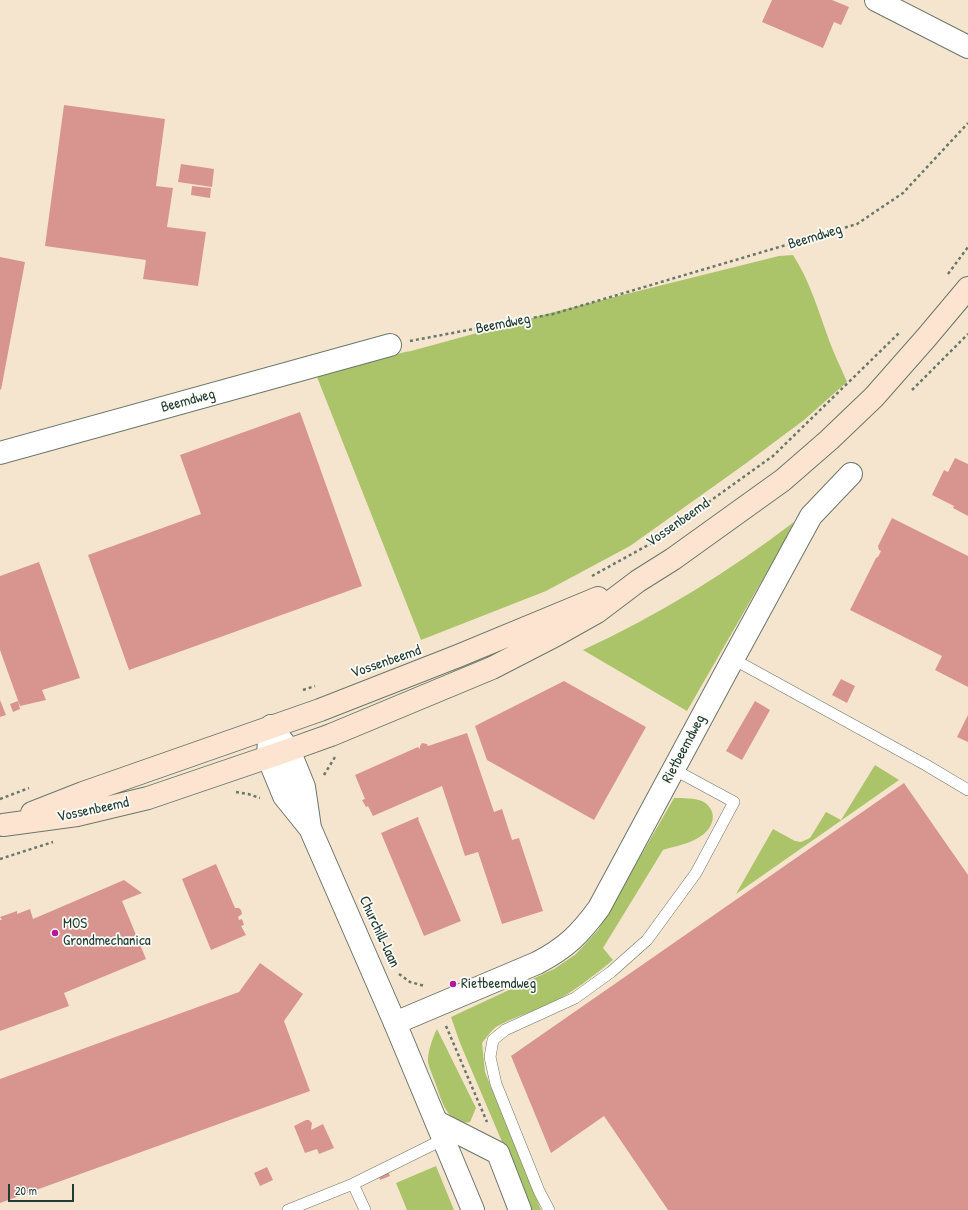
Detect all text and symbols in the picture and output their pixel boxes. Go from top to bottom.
street label: Beemdweg [786,220,844,254]
street label: Beemdweg [474,310,532,338]
street label: Beemdweg [159,385,217,417]
street label: Vossenbeemd [643,495,713,551]
street label: Vossenbeemd [349,642,423,682]
street label: Rietbeemdweg [658,712,710,786]
street label: Vossenbeemd [55,794,131,826]
street label: Churchill-laan [355,893,403,971]
place label: MOS Grondmechanica [63,915,151,950]
marker: MOS Grondmechanica [50,928,60,938]
place label: Rietbeemdweg [461,975,536,993]
marker: Rietbeemdweg [448,979,458,989]
scale bar [10,1176,76,1202]
text: 20 m [15,1182,37,1199]

